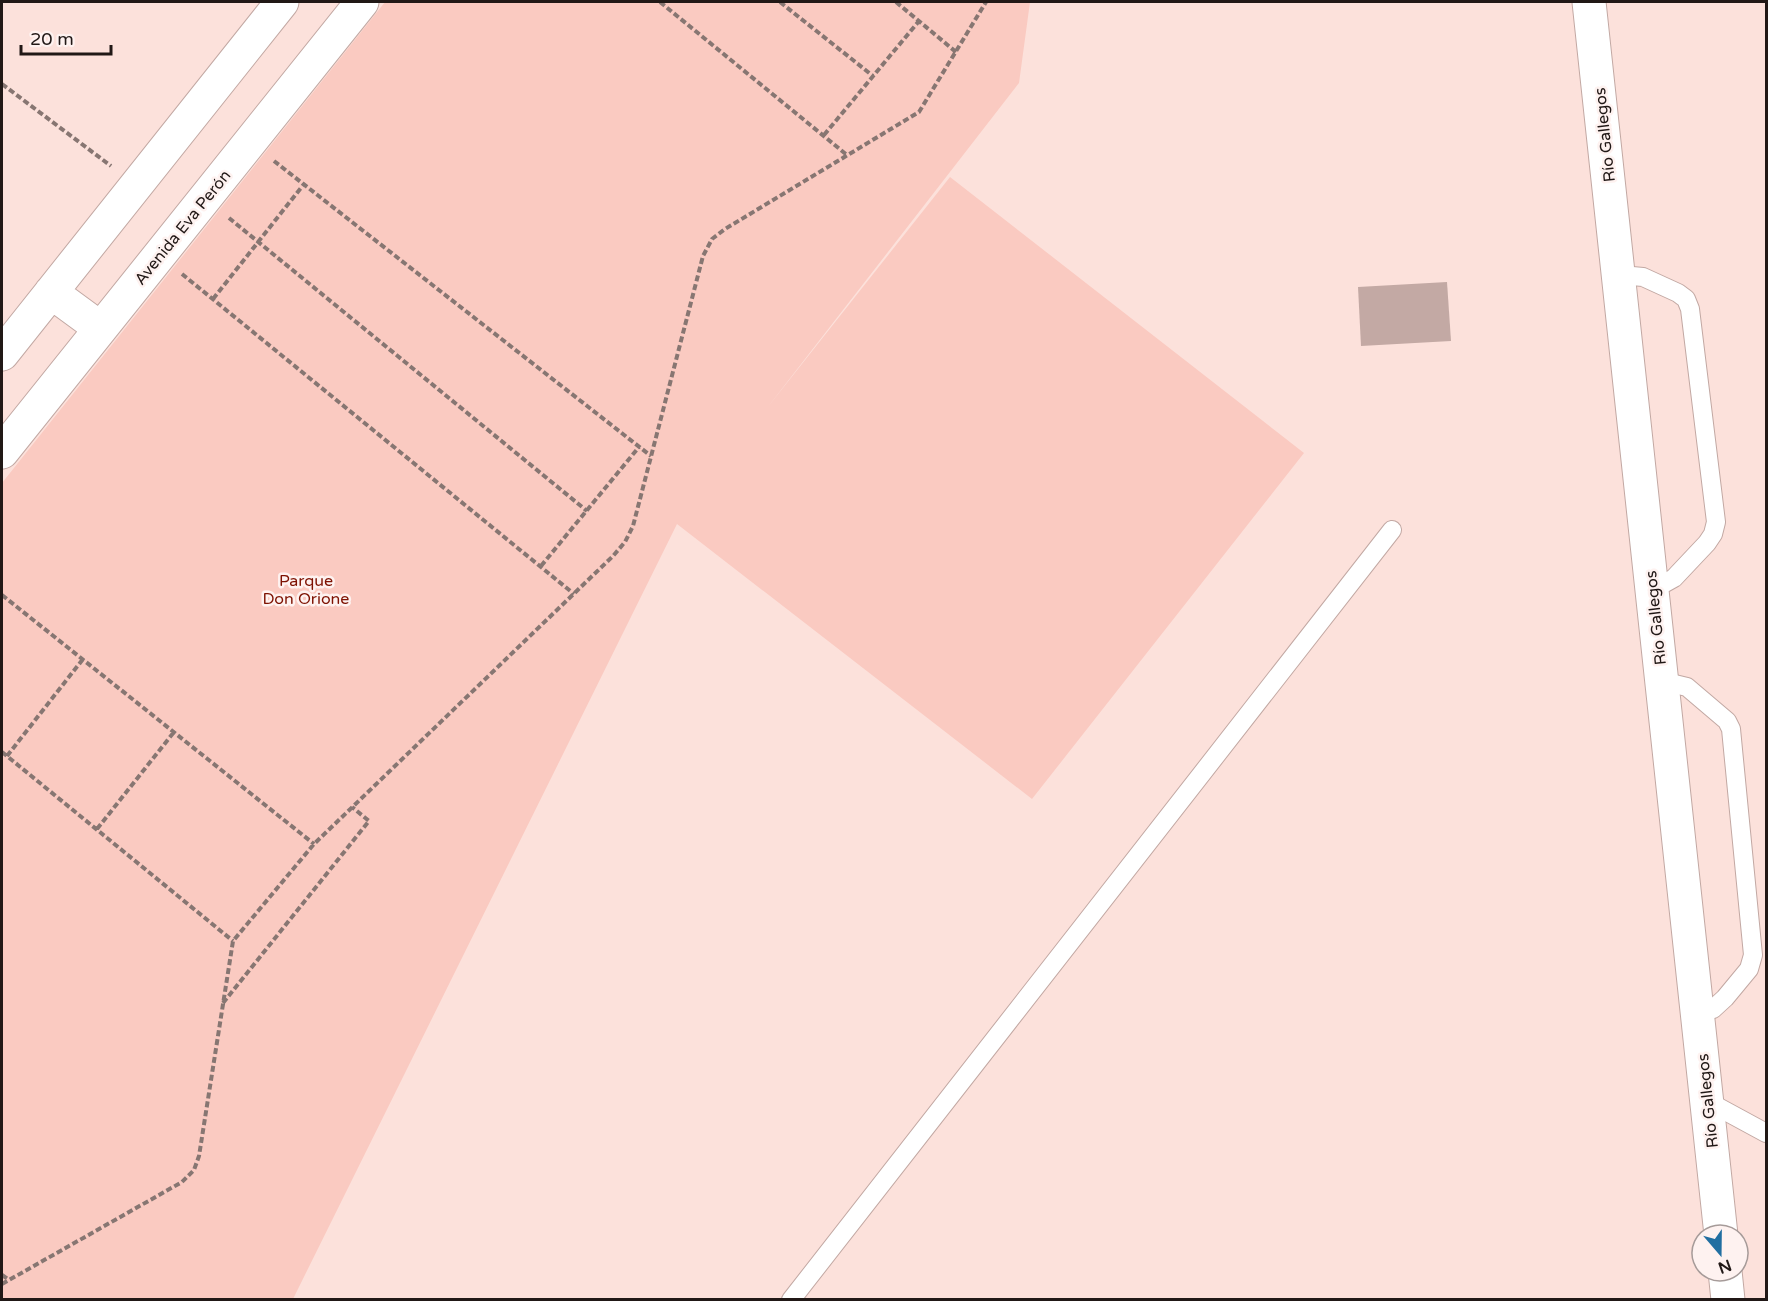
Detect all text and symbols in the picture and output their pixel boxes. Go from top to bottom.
scale bar [21,18,111,56]
text: 20 m [30,28,74,50]
street label: Río Gallegos [1590,87,1620,183]
street label: Avenida Eva Perón [130,166,235,289]
street label: Río Gallegos [1641,570,1671,666]
park label: Parque Don Orione [263,571,349,609]
street label: Río Gallegos [1693,1053,1723,1149]
north arrow [1690,1223,1750,1283]
text: N [1715,1255,1734,1278]

